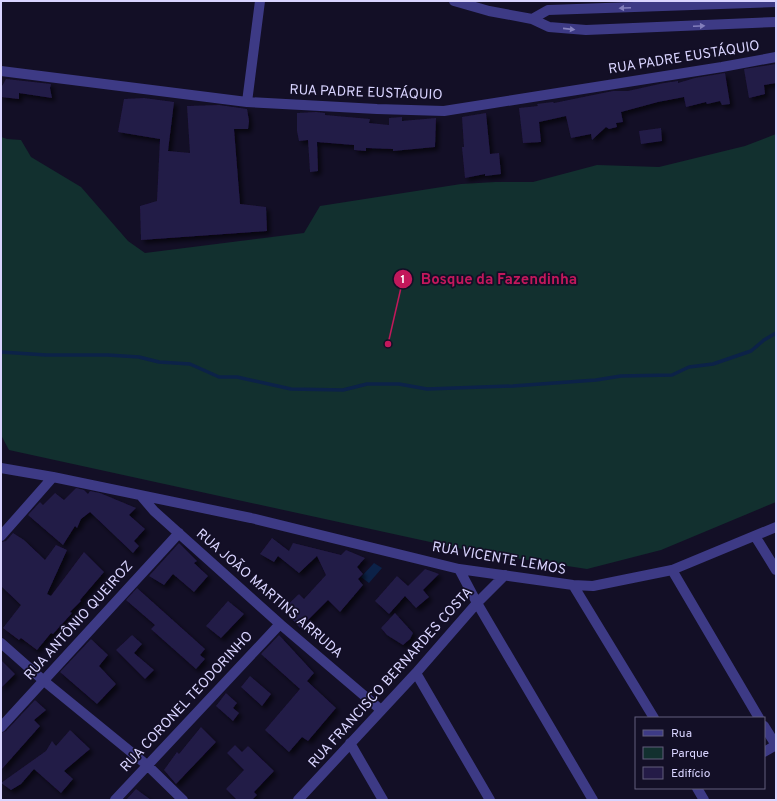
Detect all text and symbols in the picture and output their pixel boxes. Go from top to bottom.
one-way arrow [619,5,631,12]
one-way arrow [693,22,705,29]
one-way arrow [563,25,575,32]
street label: RUA PADRE EUSTÁQUIO [607,37,761,78]
street label: RUA PADRE EUSTÁQUIO [289,81,443,104]
callout: Bosque da Fazendinha [393,266,586,293]
text: Bosque da Fazendinha [421,271,577,290]
text: 1 [401,272,405,288]
street label: RUA JOÃO MARTINS ARRUDA [192,526,346,662]
street label: RUA VICENTE LEMOS [431,539,567,579]
street label: RUA ANTÔNIO QUEIROZ [20,557,137,684]
street label: RUA FRANCISCO BERNARDES COSTA [305,584,477,772]
street label: RUA CORONEL TEODORINHO [117,628,257,776]
legend [635,717,765,789]
text: Rua [671,726,692,742]
text: Parque [671,746,709,762]
text: Edifício [671,766,711,782]

